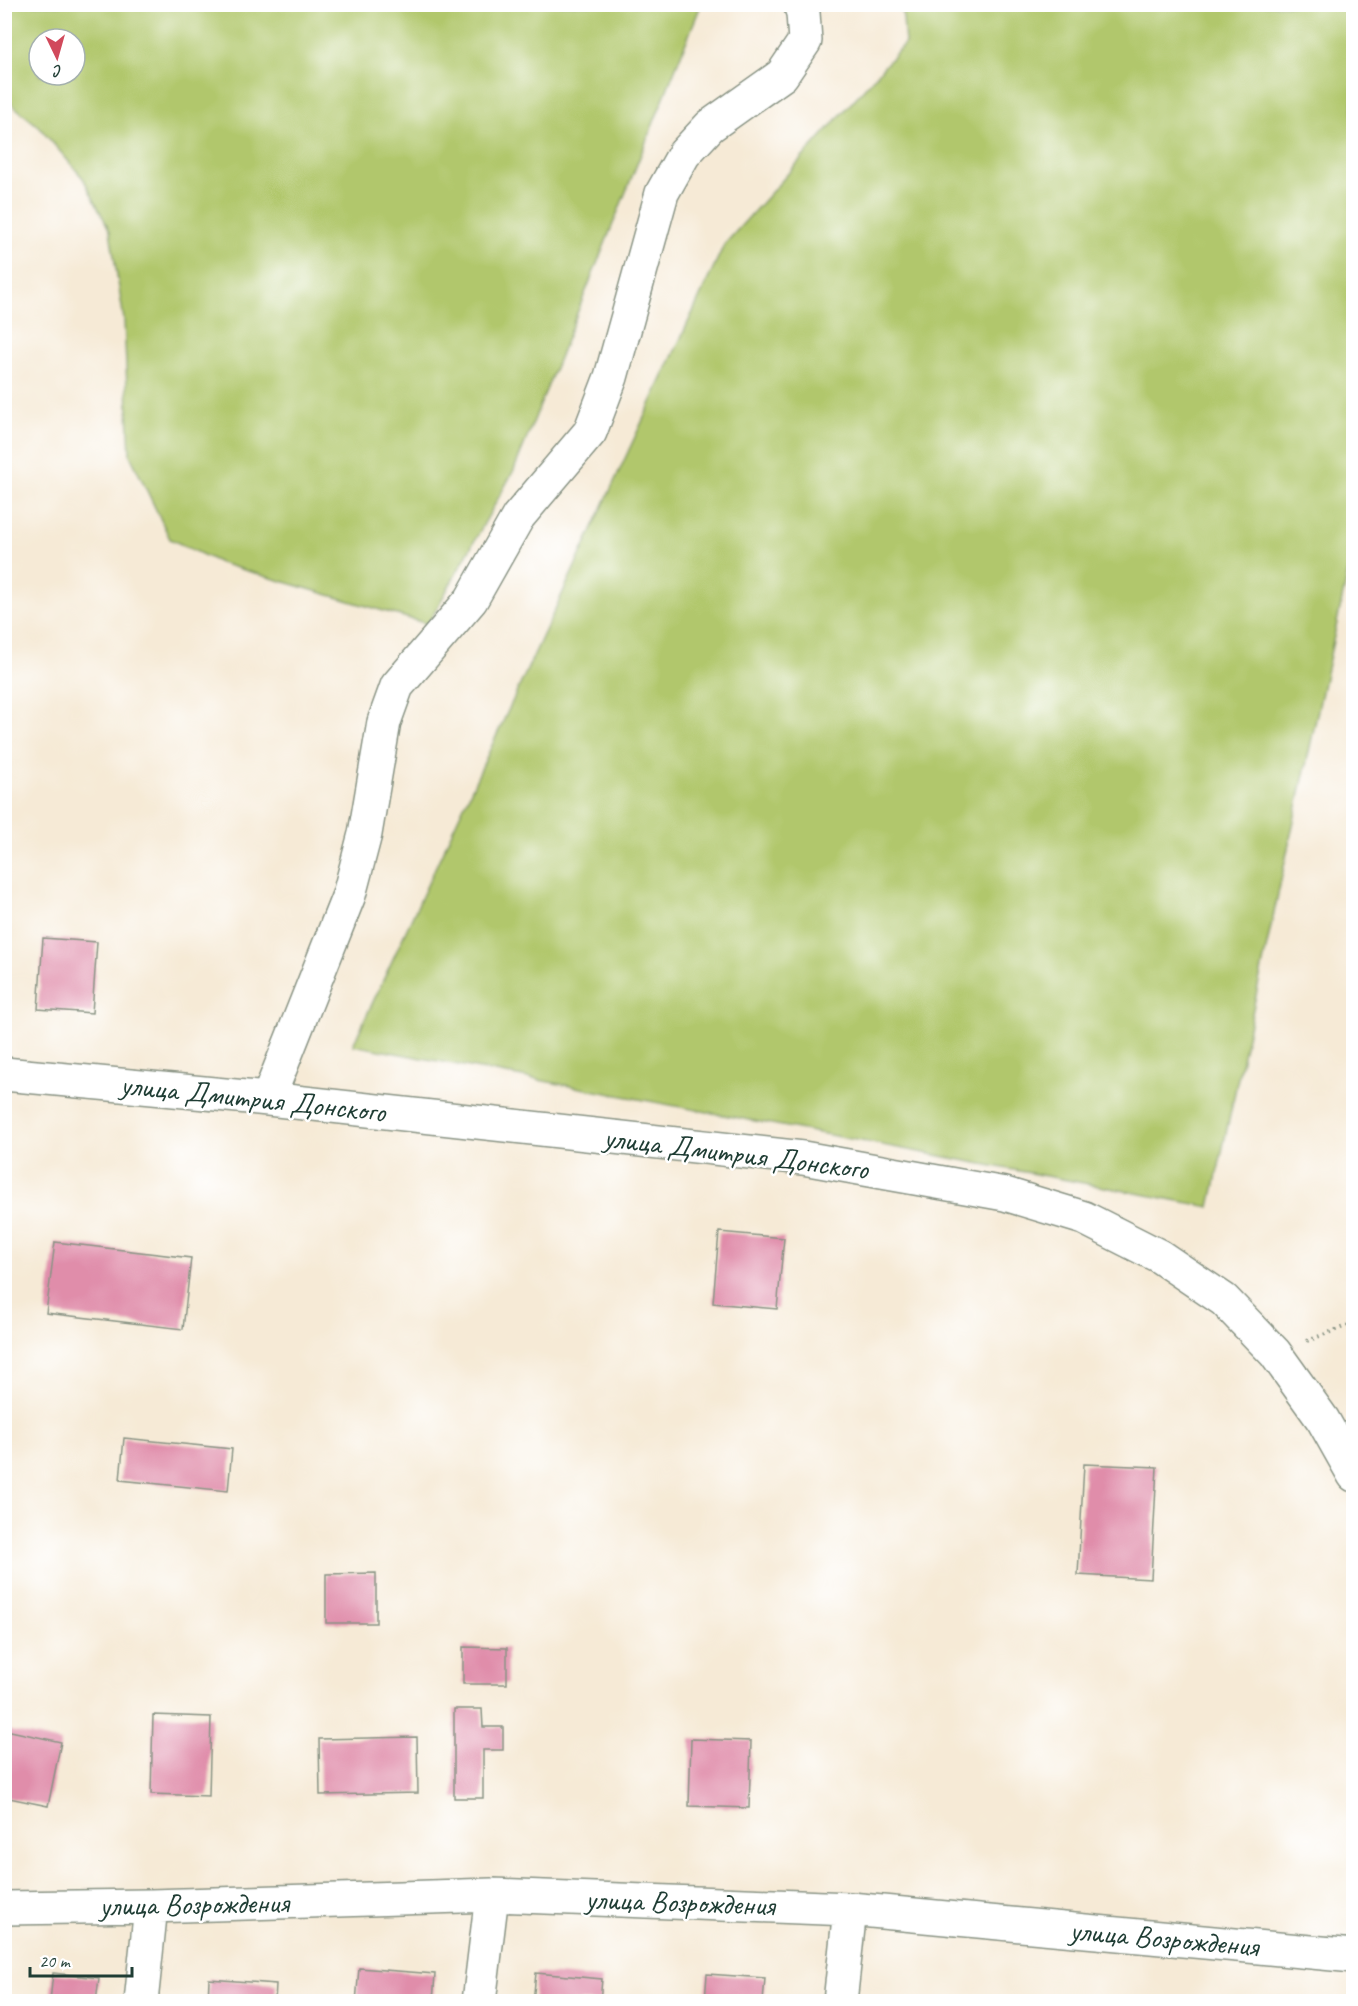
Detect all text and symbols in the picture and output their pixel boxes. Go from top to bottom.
north arrow [27,27,87,87]
text: С [51,61,63,81]
street label: улица Дмитрия Донского [117,1065,389,1131]
street label: улица Дмитрия Донского [600,1118,872,1188]
street label: улица Возрождения [583,1880,778,1924]
street label: улица Возрождения [97,1883,292,1925]
street label: улица Возрождения [1066,1911,1263,1965]
scale bar [30,1940,132,1978]
text: 20 m [39,1950,72,1972]

